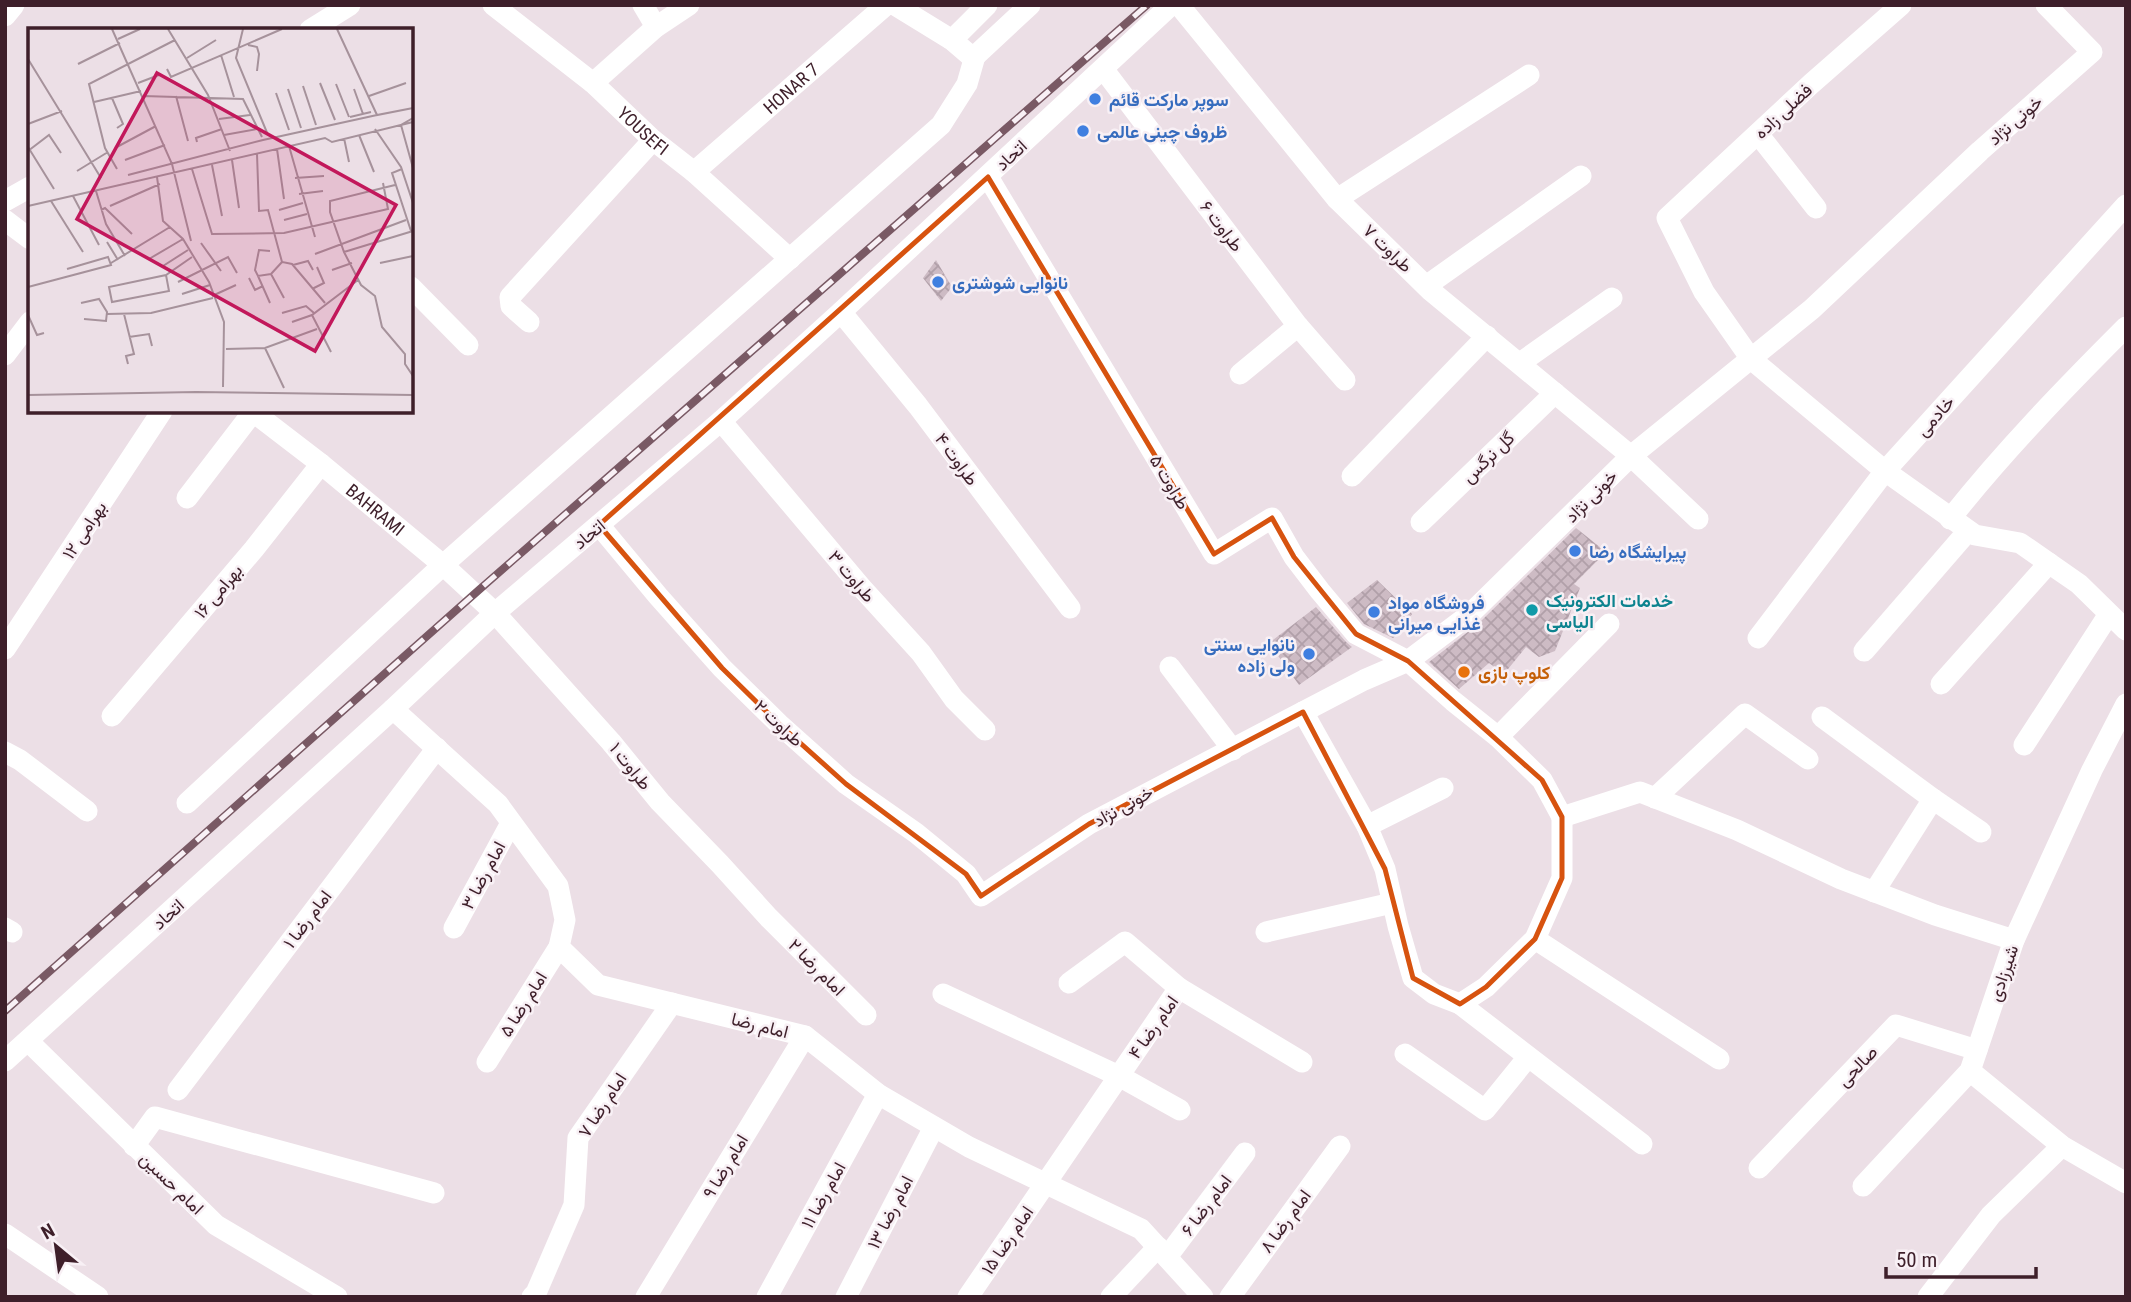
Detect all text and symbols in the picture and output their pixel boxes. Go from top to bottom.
inset map [28,28,413,413]
street label: HONAR 7 [759,58,823,118]
street label: فضلی زاده [1750,79,1817,144]
place label: سوپر مارکت قائم [1109,89,1229,112]
marker: سوپر مارکت قائم [1087,91,1103,107]
street label: خونی نژاد [1984,91,2047,150]
street label: YOUSEFI [614,102,673,159]
place label: ظروف چینی عالمی [1097,121,1227,144]
marker: ظروف چینی عالمی [1075,123,1091,139]
street label: اتحاد [991,135,1031,175]
street label: طراوت ۶ [1195,196,1248,256]
street label: طراوت ۷ [1358,220,1417,277]
place label: نانوایی شوشتری [952,272,1068,294]
marker: نانوایی شوشتری [930,274,946,290]
street label: خادمی [1911,392,1959,441]
street label: گل نرگس [1457,427,1519,488]
street label: طراوت ۴ [930,429,983,490]
street label: طراوت ۵ [1145,451,1194,514]
street label: خونی نژاد [1561,466,1622,527]
street label: BAHRAMI [342,479,409,540]
street label: بهرامی ۱۲ [58,497,111,563]
street label: اتحاد [569,515,609,553]
place label: پیرایشگاه رضا [1589,541,1686,564]
marker: پیرایشگاه رضا [1567,543,1583,559]
street label: طراوت ۳ [823,546,880,607]
street label: بهرامی ۱۶ [189,560,247,623]
place label: خدمات الکترونیک الیاسی [1546,590,1673,633]
place label: فروشگاه مواد غذایی میرانی [1388,592,1485,635]
marker: خدمات الکترونیک الیاسی [1524,602,1540,618]
marker: فروشگاه مواد غذایی میرانی [1366,604,1382,620]
place label: نانوایی سنتی ولی زاده [1204,634,1295,677]
marker: نانوایی سنتی ولی زاده [1301,646,1317,662]
place label: کلوپ بازی [1478,662,1550,685]
marker: کلوپ بازی [1456,664,1472,680]
street label: طراوت ۲ [750,695,808,752]
street label: طراوت ۱ [605,738,656,794]
street label: خونی نژاد [1089,781,1157,832]
street label: امام رضا ۳ [456,837,511,913]
street label: امام رضا ۱ [278,886,337,953]
street label: اتحاد [148,894,188,934]
street label: امام رضا ۲ [783,934,850,1001]
street label: شیرزادی [1984,942,2023,1004]
street label: امام رضا ۵ [495,968,553,1041]
street label: امام رضا ۴ [1124,991,1184,1064]
street label: امام رضا [729,1008,791,1044]
street label: صالحی [1832,1041,1882,1092]
street label: امام رضا ۷ [573,1069,632,1142]
street label: امام رضا ۹ [698,1130,754,1203]
street label: امام حسین [134,1147,208,1220]
street label: امام رضا ۱۱ [796,1158,851,1233]
street label: امام رضا ۶ [1176,1170,1237,1241]
street label: امام رضا ۱۳ [863,1172,919,1253]
street label: امام رضا ۸ [1255,1185,1316,1258]
street label: امام رضا ۱۵ [977,1202,1039,1279]
north arrow [21,1211,91,1281]
text: N [37,1219,59,1244]
scale bar [1886,1236,2036,1280]
text: 50 m [1896,1248,1937,1272]

